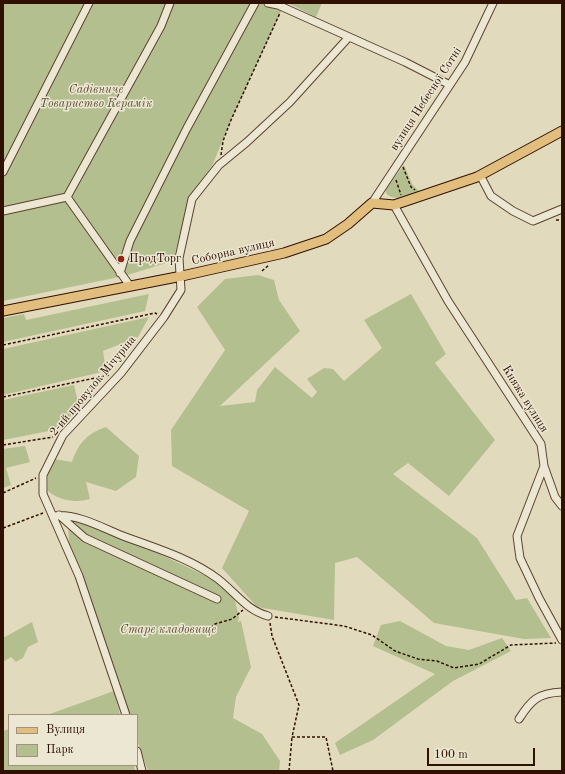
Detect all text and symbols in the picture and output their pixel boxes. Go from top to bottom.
street label: вулиця Небесної Сотні [387,45,465,153]
park label: Садівниче Товариство Керамік [40,83,152,111]
street label: Соборна вулиця [190,235,276,269]
place label: ПродТорг [129,252,181,266]
marker: ПродТорг [116,254,126,264]
street label: 2-ий провулок Мічуріна [47,333,139,439]
street label: Княжа вулиця [499,363,551,435]
park label: Старе кладовище [120,623,216,637]
legend [8,714,138,766]
text: Вулиця [46,724,85,736]
scale bar [429,740,537,766]
text: Парк [46,744,74,756]
text: 100 m [434,749,468,761]

